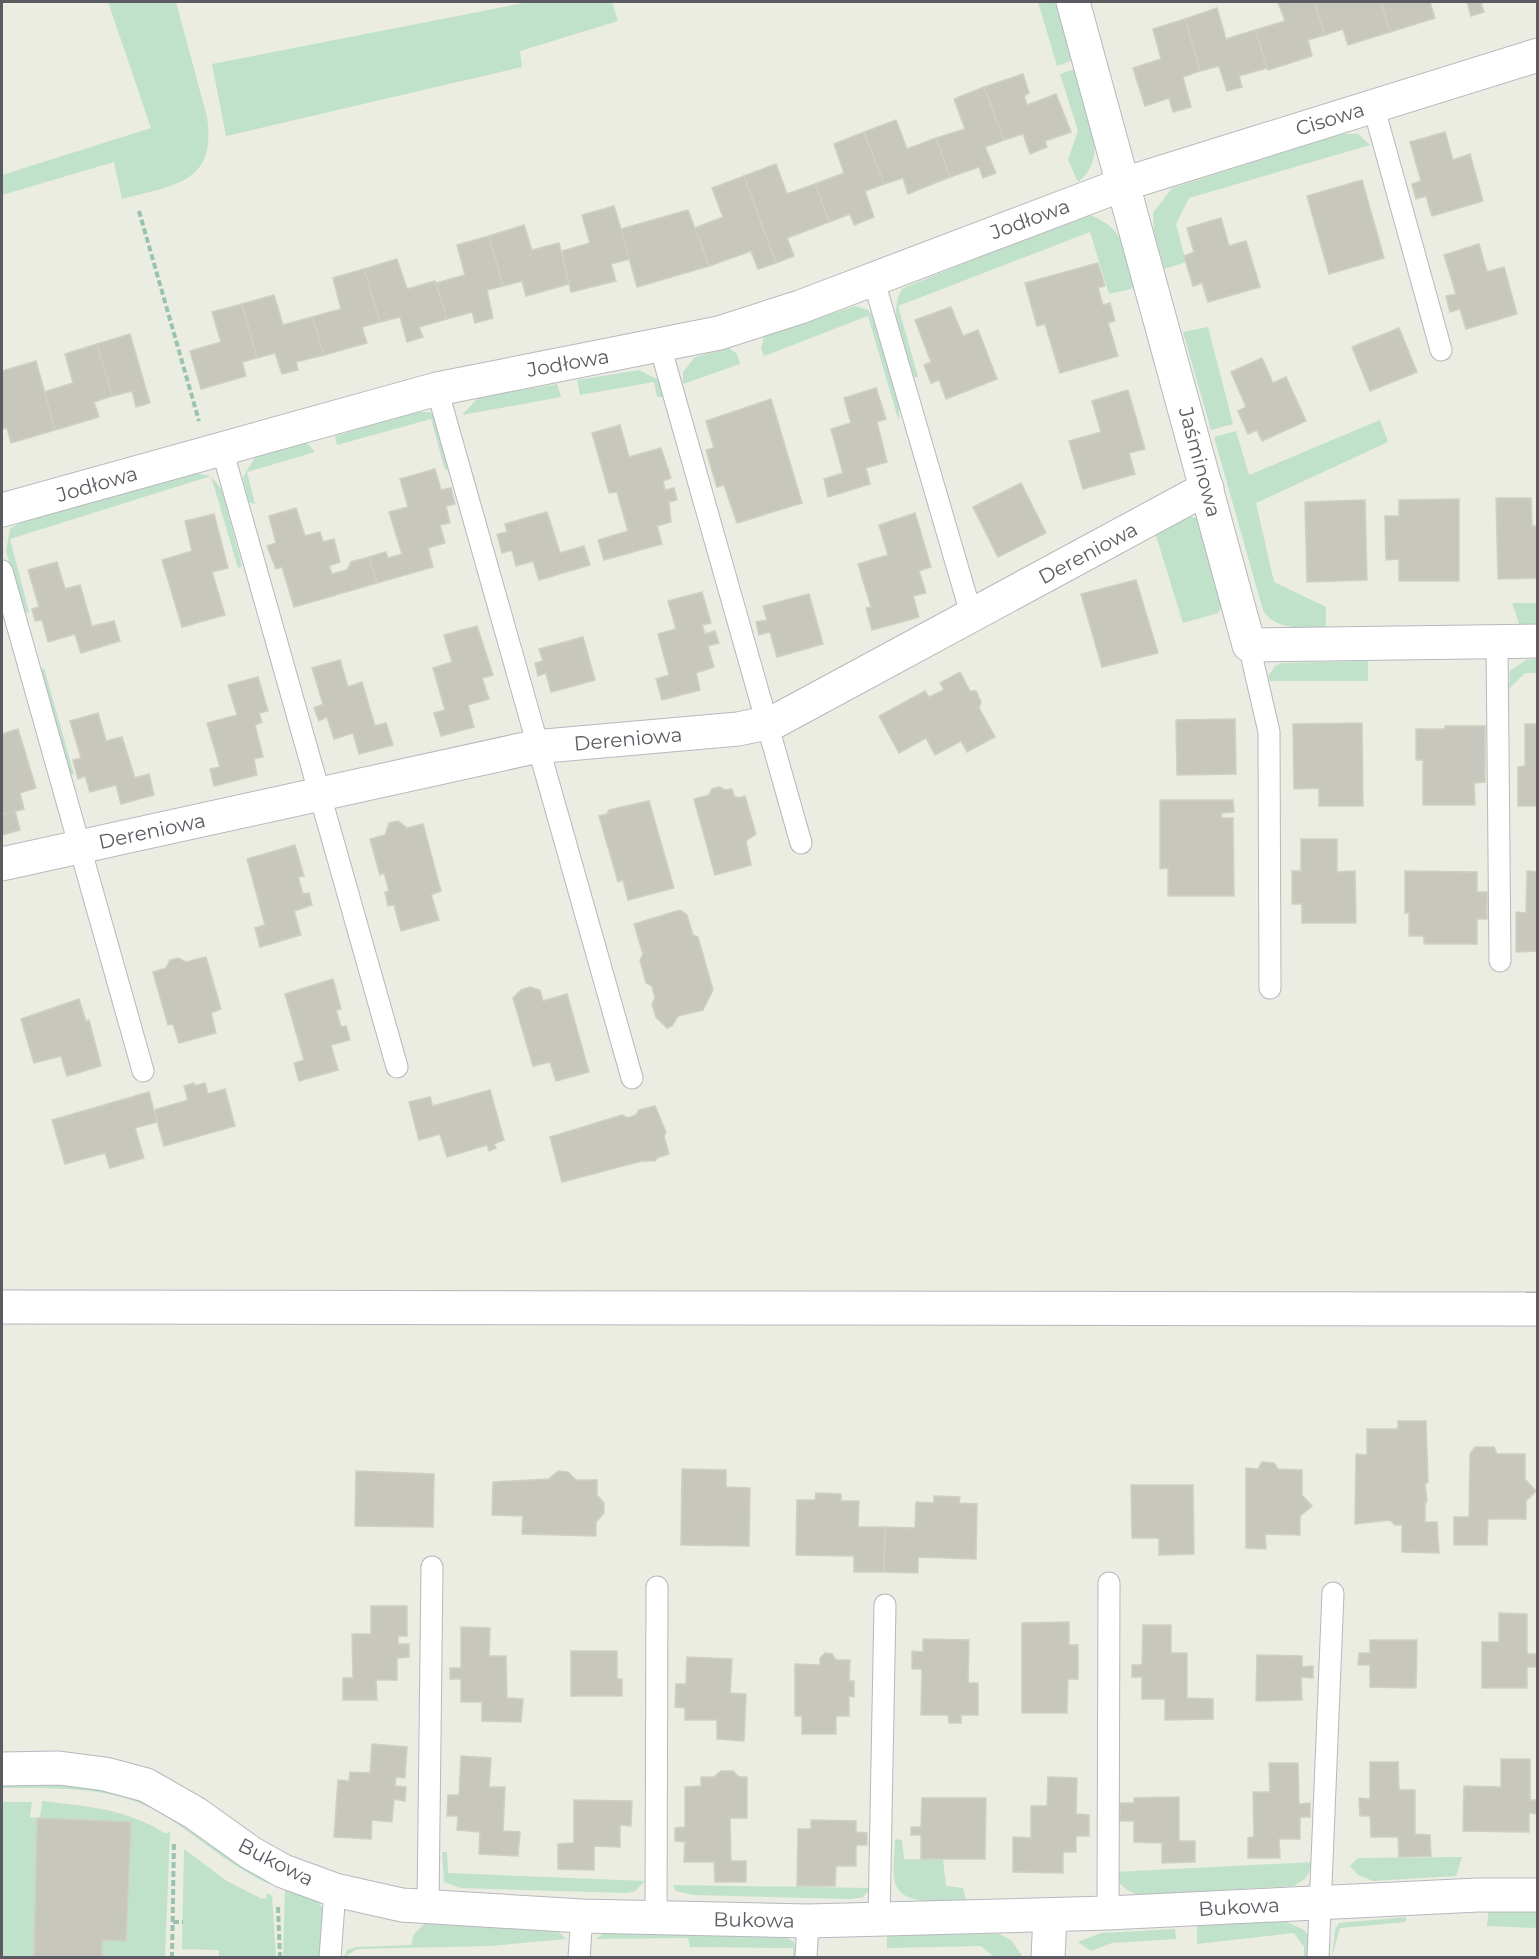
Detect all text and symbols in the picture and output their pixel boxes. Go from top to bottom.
street label: Cisowa [1293,97,1367,141]
street label: Jodłowa [986,194,1073,245]
street label: Jodłowa [524,344,611,382]
street label: Jaśminowa [1174,403,1226,520]
street label: Jodłowa [53,461,140,507]
street label: Dereniowa [1034,517,1142,589]
street label: Dereniowa [573,722,683,756]
street label: Dereniowa [96,808,208,854]
street label: Bukowa [234,1833,318,1891]
street label: Bukowa [1198,1893,1280,1921]
street label: Bukowa [713,1907,795,1933]

